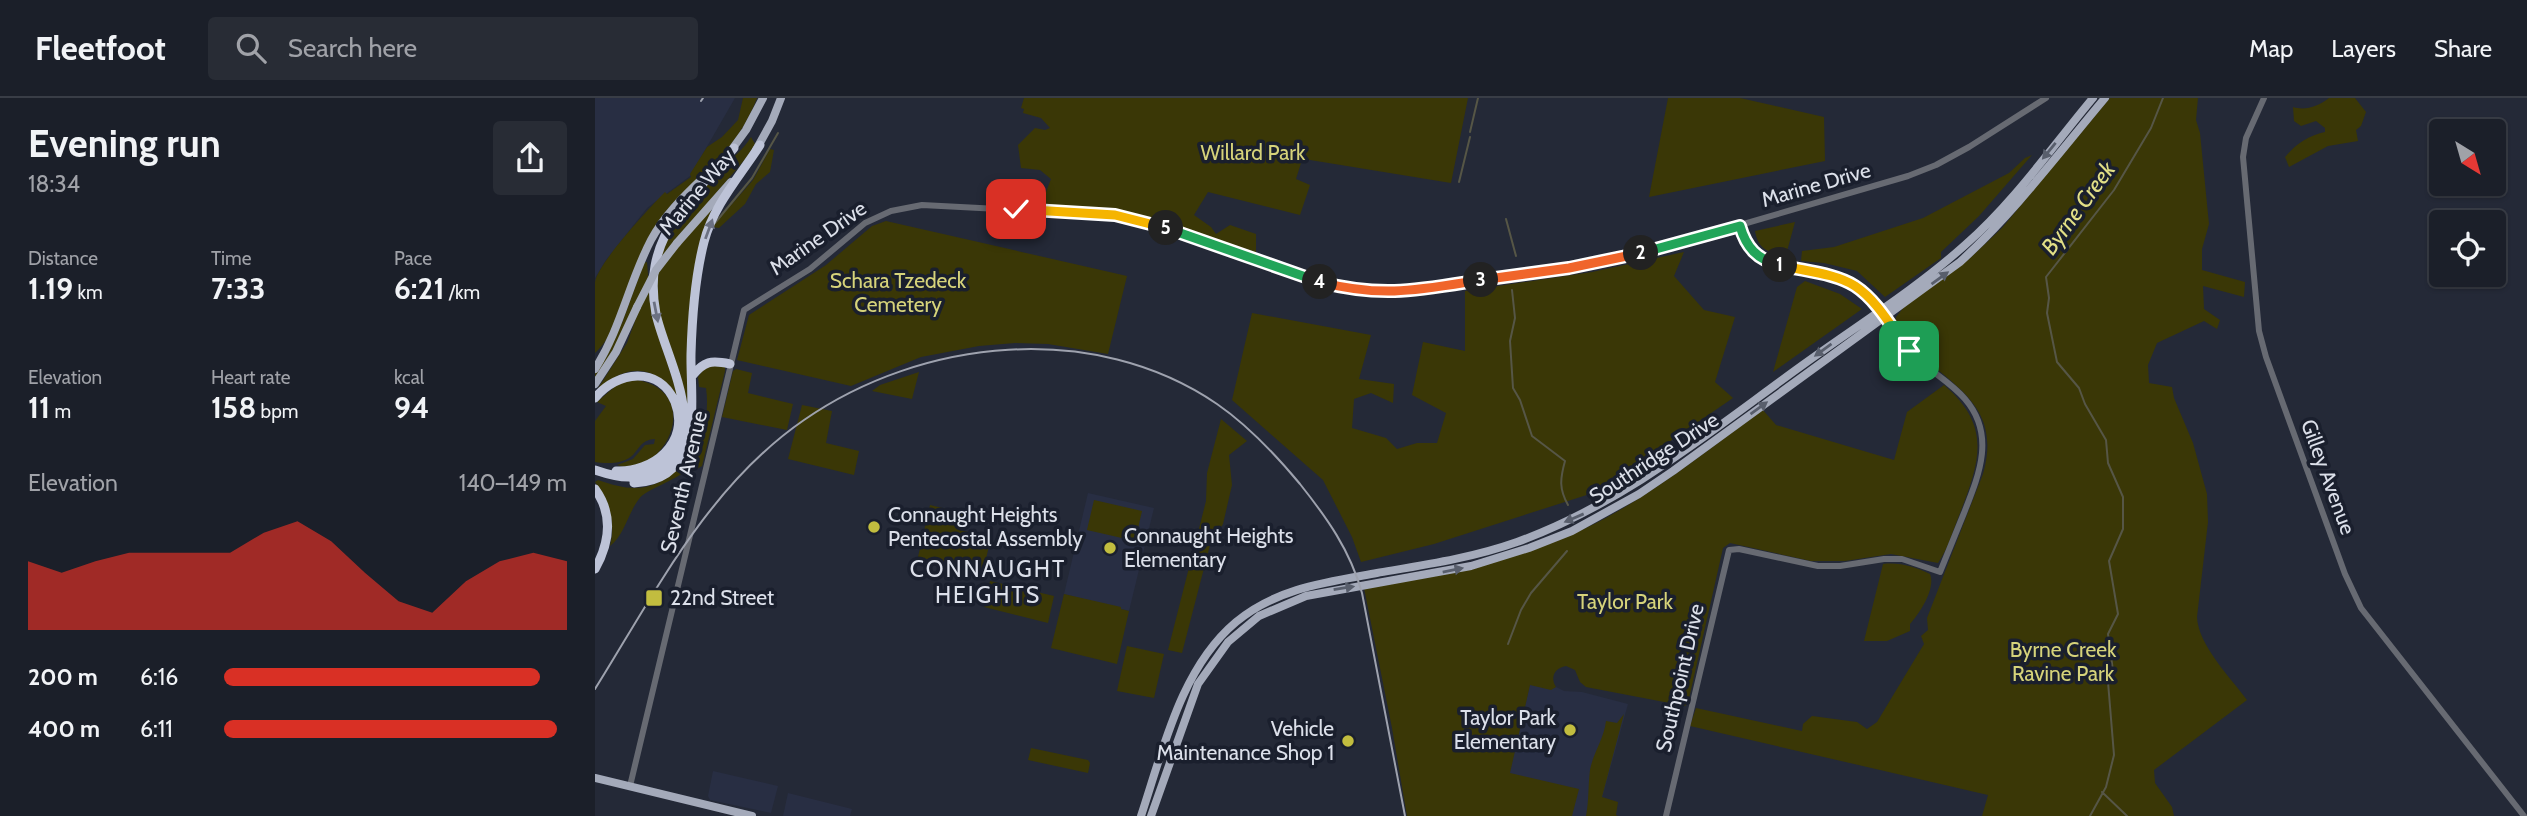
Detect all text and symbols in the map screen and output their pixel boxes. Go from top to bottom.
search box [208,17,698,80]
text: Fleetfoot [35,28,166,68]
icon: search [232,29,270,67]
text: Search here [288,32,417,64]
text: Map [2249,34,2293,63]
text: Layers [2331,34,2396,63]
text: Share [2434,34,2492,63]
north arrow [2429,119,2506,196]
map controls [2429,119,2506,287]
text: Evening run [28,120,221,167]
button: share [493,121,567,195]
park label: Willard Park [1201,140,1306,165]
one-way arrow [2042,142,2057,159]
street label: Marine Way [653,143,740,240]
water label: Byrne Creek [2035,155,2122,260]
street label: Marine Drive [1758,157,1874,212]
text: 18:34 [28,170,80,198]
pin [986,179,1046,239]
icon: check [997,190,1035,228]
street label: Marine Drive [764,195,871,280]
button: locate [2429,210,2506,287]
pin: 5 [1149,211,1183,246]
text: 5 [1160,216,1171,239]
one-way arrow [704,218,715,239]
pin: 2 [1623,236,1659,270]
text: 2 [1635,241,1646,264]
text: Distance [28,247,98,270]
text: Time [211,247,251,270]
text: Pace [394,247,432,270]
pin: 1 [1763,248,1797,282]
text: 1 [1776,253,1783,276]
pin: 3 [1463,262,1498,298]
pin: 4 [1303,264,1337,300]
park label: Schara Tzedeck Cemetery [830,268,967,317]
text: 3 [1475,268,1486,291]
text: 1.19 [28,270,73,307]
text: 7:33 [211,270,265,307]
text: 6:21 [394,270,444,307]
text: 4 [1314,270,1325,293]
one-way arrow [1930,270,1948,285]
text: km [73,281,103,304]
text: /km [444,281,480,304]
one-way arrow [651,301,662,323]
pin [1879,321,1939,381]
icon: arrive [1890,332,1928,370]
one-way arrow [1814,343,1832,357]
text: Elevation [28,366,102,389]
text: Heart rate [211,366,291,389]
text: kcal [394,366,424,389]
text: 11 [28,389,50,426]
text: 158 [211,389,256,426]
text: 94 [394,389,430,426]
text: m [50,400,71,423]
text: bpm [256,400,298,423]
one-way arrow [1750,401,1768,415]
street label: Southridge Drive [1584,406,1723,509]
street label: Seventh Avenue [655,408,712,555]
street label: Gilley Avenue [2296,416,2361,538]
text: Elevation [28,469,118,497]
text: 140–149 m [459,469,567,497]
place label: Connaught Heights Pentecostal Assembly [888,502,1083,551]
one-way arrow [1564,512,1584,524]
marker: Connaught Heights Pentecostal Assembly [866,519,882,535]
place label: Connaught Heights Elementary [1124,523,1294,572]
marker: Connaught Heights Elementary [1102,540,1118,556]
district label: CONNAUGHT HEIGHTS [910,555,1066,609]
one-way arrow [1442,564,1464,575]
one-way arrow [1334,582,1356,593]
place label: 22nd Street [670,585,774,610]
marker: 22nd Street [644,588,664,608]
park label: Taylor Park [1577,589,1673,614]
street label: Southpoint Drive [1650,601,1709,754]
park label: Byrne Creek Ravine Park [2010,637,2117,686]
text: 200 m [28,663,98,691]
text: 6:16 [140,663,178,691]
place label: Taylor Park Elementary [1454,705,1557,754]
text: 400 m [28,715,100,743]
text: 6:11 [140,715,173,743]
place label: Vehicle Maintenance Shop 1 [1156,716,1334,765]
marker: Taylor Park Elementary [1562,722,1578,738]
marker: Vehicle Maintenance Shop 1 [1340,733,1356,749]

